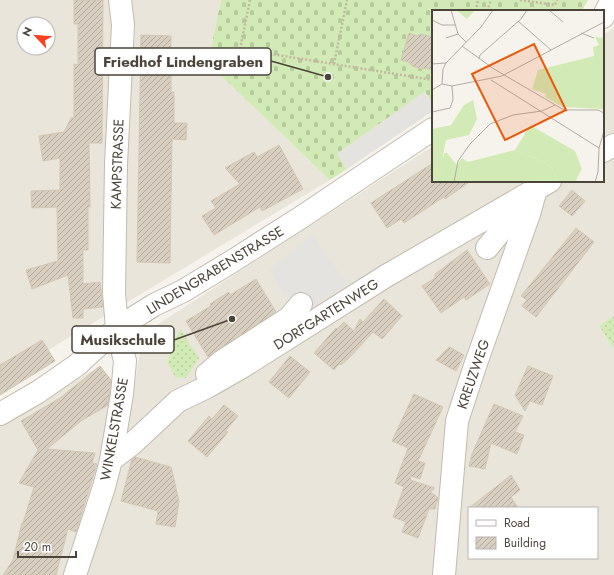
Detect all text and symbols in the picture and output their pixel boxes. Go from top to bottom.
inset map [432,10,604,182]
north arrow [16,16,56,56]
text: N [18,24,36,39]
callout: Friedhof Lindengraben [95,48,271,75]
text: Friedhof Lindengraben [103,51,263,73]
street label: KAMPSTRASSE [105,118,129,210]
street label: LINDENGRABENSTRASSE [142,221,288,319]
street label: DORFGARTENWEG [270,274,382,354]
callout: Musikschule [72,326,174,353]
text: Musikschule [80,329,166,351]
street label: KREUZWEG [452,336,494,412]
street label: WINKELSTRASSE [95,376,133,482]
legend [468,507,598,559]
text: Road [504,514,530,532]
scale bar [18,533,76,559]
text: Building [504,534,546,552]
text: 20 m [24,538,51,556]

